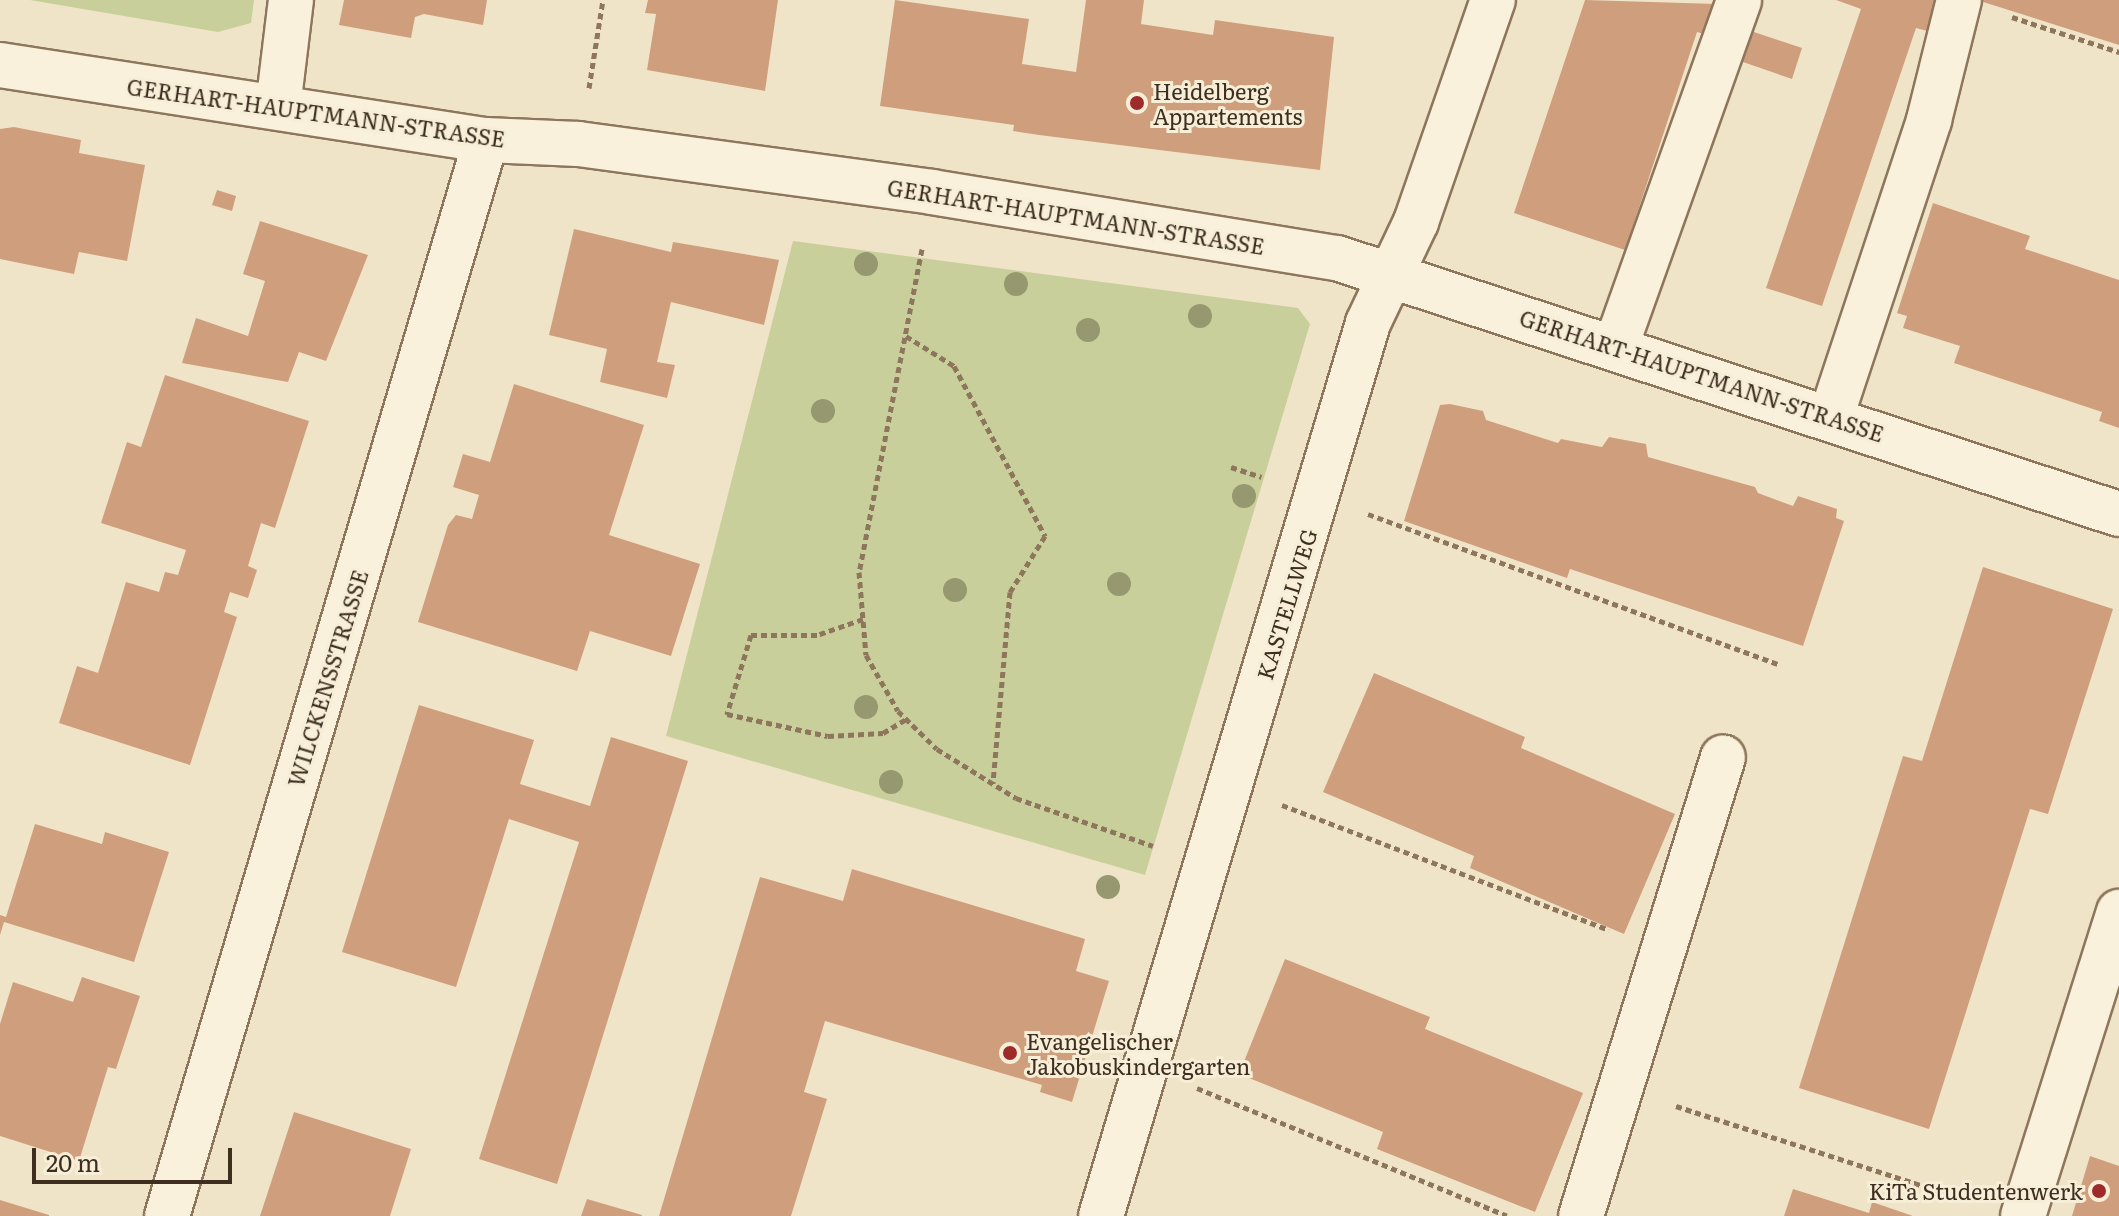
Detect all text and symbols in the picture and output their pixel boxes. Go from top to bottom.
street label: GERHART-HAUPTMANN-STRASSE [125,72,507,152]
place label: Heidelberg Appartements [1153,77,1302,128]
marker: Heidelberg Appartements [1128,94,1146,112]
street label: GERHART-HAUPTMANN-STRASSE [886,173,1266,259]
street label: GERHART-HAUPTMANN-STRASSE [1517,304,1887,446]
street label: KASTELLWEG [1251,525,1321,683]
street label: WILCKENSSTRASSE [281,566,373,790]
place label: Evangelischer Jakobuskindergarten [1026,1027,1250,1078]
marker: Evangelischer Jakobuskindergarten [1001,1044,1019,1062]
scale bar [36,1132,236,1182]
text: 20 m [46,1144,100,1179]
place label: KiTa Studentenwerk [1869,1178,2083,1204]
marker: KiTa Studentenwerk [2090,1182,2108,1200]

